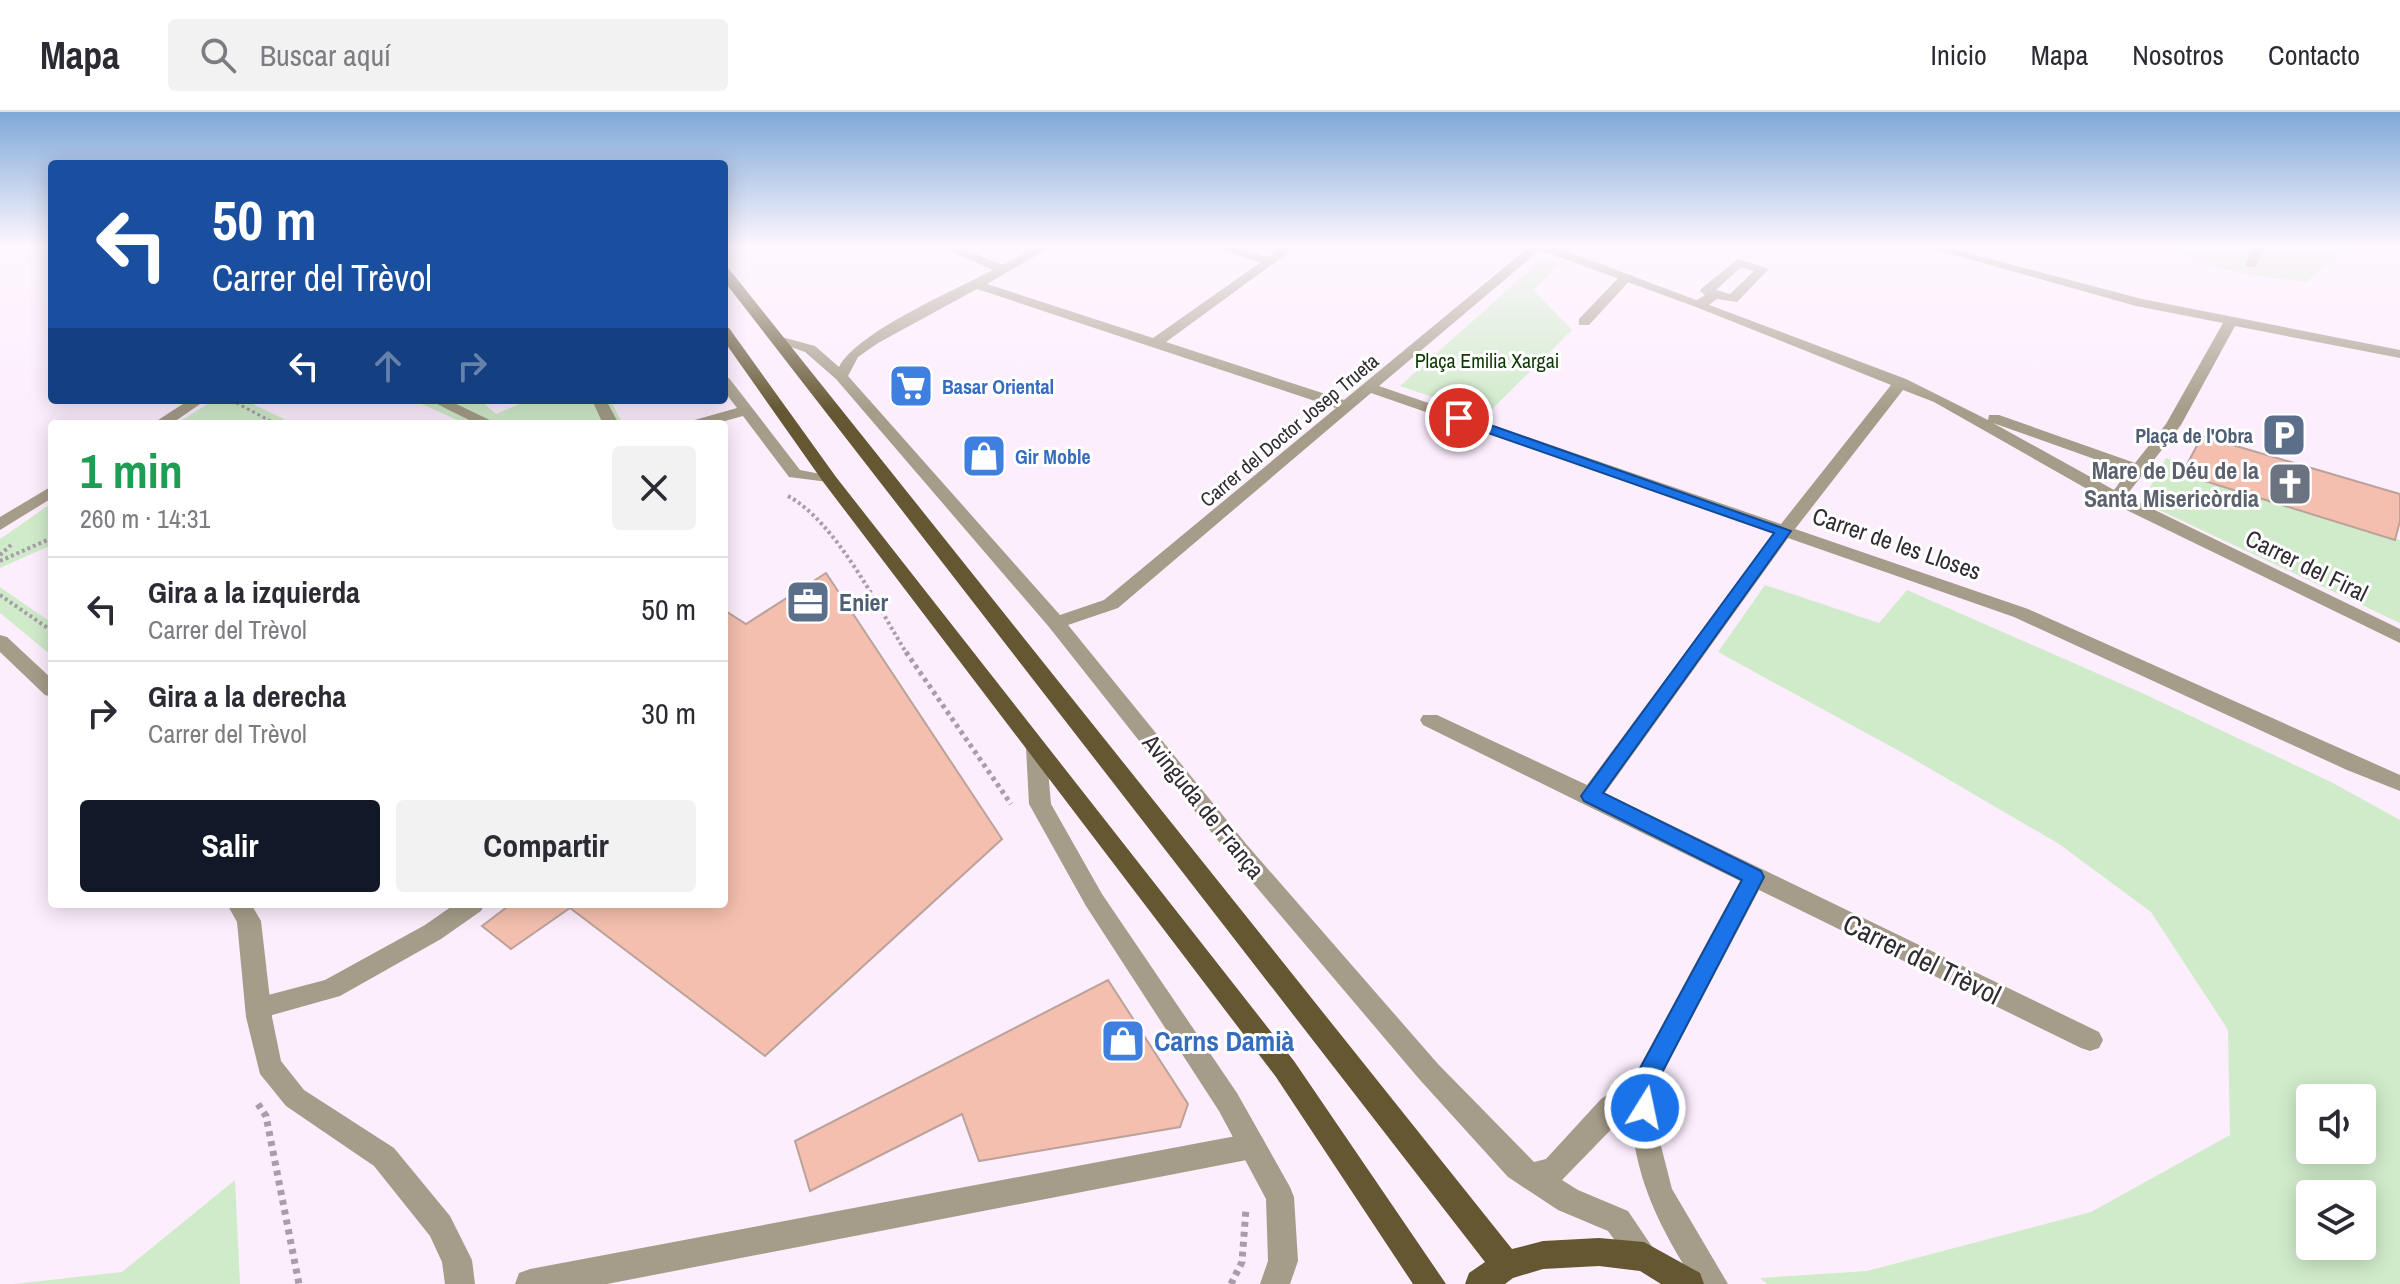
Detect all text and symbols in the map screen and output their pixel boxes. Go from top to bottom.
search box [168,19,728,91]
text: Mapa [40,30,120,81]
icon: search [196,33,240,77]
text: Buscar aquí [260,35,391,75]
text: Inicio [1931,36,1987,74]
text: Mapa [2031,36,2088,74]
text: Nosotros [2132,36,2224,74]
text: Contacto [2268,36,2360,74]
text: 50 m [212,182,317,257]
icon: left [80,192,184,296]
text: Carrer del Trèvol [212,254,432,302]
icon: left [282,344,326,388]
icon: ahead [366,344,410,388]
icon: right [450,344,494,388]
street label: Carrer del Doctor Josep Trueta [1194,347,1384,513]
park label: Plaça Emilia Xargai [1415,347,1559,374]
supermarket icon: Basar Oriental [887,362,935,410]
place label: Basar Oriental [942,373,1054,400]
pin [1425,384,1493,452]
icon: arrive [1437,396,1481,440]
parking icon: Plaça de l'Obra [2260,411,2308,459]
place label: Plaça de l'Obra [2135,422,2253,449]
shop icon: Gir Moble [960,432,1008,480]
text: 1 min [80,438,183,503]
place label: Gir Moble [1015,443,1091,470]
button: close [612,446,696,530]
place label: Mare de Déu de la Santa Misericòrdia [2084,454,2259,514]
church icon: Mare de Déu de la Santa Misericòrdia [2266,460,2314,508]
street label: Carrer de les Lloses [1809,499,1985,587]
text: 260 m · 14:31 [80,501,210,536]
street label: Carrer del Firal [2241,522,2373,608]
text: Gira a la izquierda [148,572,360,612]
office icon: Enier [784,578,832,626]
place label: Enier [839,586,889,618]
icon: left [80,587,124,631]
text: 50 m [641,589,696,629]
text: Carrer del Trèvol [148,612,307,647]
text: Gira a la derecha [148,676,346,716]
icon: right [80,691,124,735]
text: 30 m [641,693,696,733]
text: Carrer del Trèvol [148,716,307,751]
street label: Avinguda de França [1135,726,1272,885]
button: Salir [80,800,380,892]
button: Compartir [396,800,696,892]
street label: Carrer del Trèvol [1837,904,2007,1014]
shop icon: Carns Damià [1099,1017,1147,1065]
place label: Carns Damià [1154,1022,1295,1060]
position arrow [1603,1066,1687,1150]
map controls [2296,1084,2376,1260]
button: sound [2296,1084,2376,1164]
button: layers [2296,1180,2376,1260]

